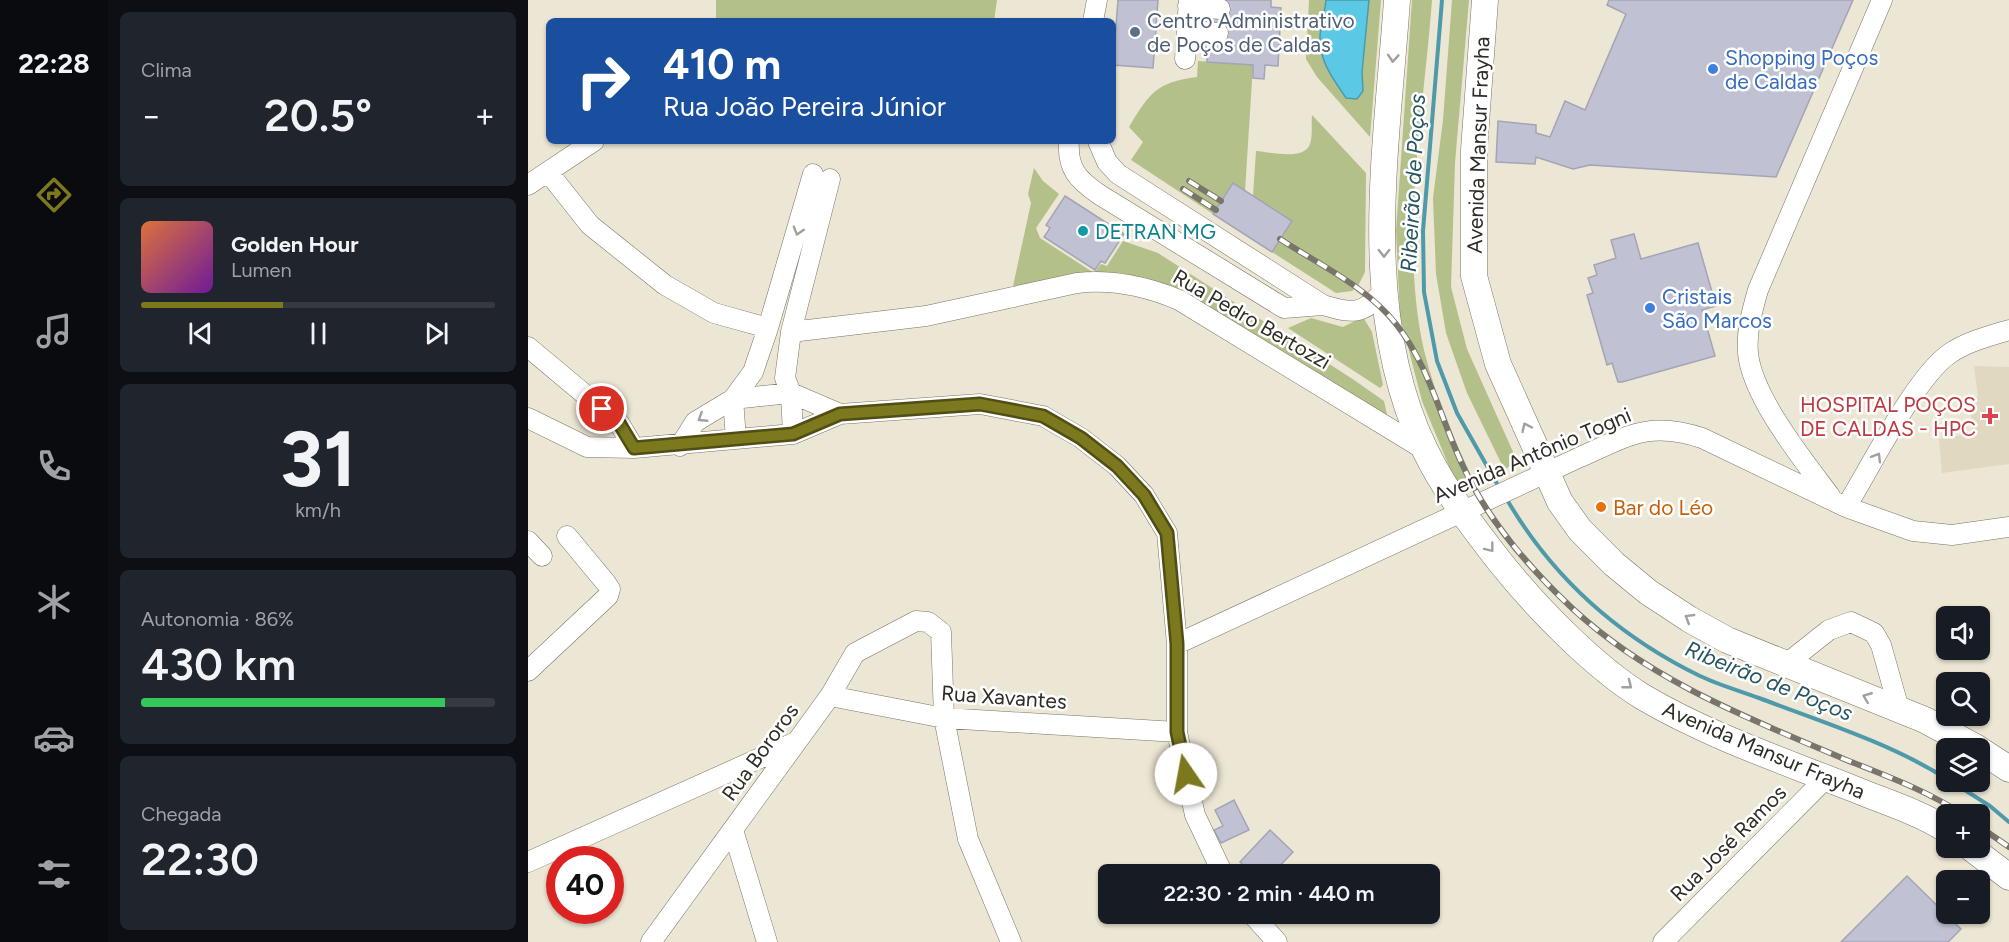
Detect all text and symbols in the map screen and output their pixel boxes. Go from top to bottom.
place label: Centro Administrativo de Poços de Caldas [1147,8,1355,57]
marker: Centro Administrativo de Poços de Caldas [1128,25,1142,39]
street label: Avenida Mansur Frayha [1462,36,1494,254]
text: 410 m [663,39,781,90]
icon: right [564,42,642,120]
place label: Shopping Poços de Caldas [1725,45,1878,94]
text: 22:28 [18,47,90,80]
one-way arrow [1387,54,1400,63]
text: Clima [141,58,192,82]
marker: Shopping Poços de Caldas [1706,62,1720,76]
text: 20.5° [264,88,372,142]
text: Rua João Pereira Júnior [663,90,946,123]
water label: Ribeirão de Poços [1395,93,1431,273]
text: − [141,96,162,135]
text: + [474,96,495,135]
icon: directions [33,174,75,216]
place label: DETRAN MG [1095,219,1216,244]
marker: DETRAN MG [1076,224,1090,238]
one-way arrow [793,225,805,236]
text: Golden Hour [231,231,359,258]
one-way arrow [1377,249,1390,258]
text: Lumen [231,258,292,282]
street label: Rua Pedro Bertozzi [1169,264,1335,374]
place label: Cristais São Marcos [1662,284,1772,333]
marker: Cristais São Marcos [1643,301,1657,315]
icon: music [33,310,75,352]
icon: previous [184,317,217,350]
icon: pause [302,317,335,350]
icon: next [420,317,453,350]
pin [576,383,627,434]
icon: arrive [585,392,618,425]
place label: HOSPITAL POÇOS DE CALDAS - HPC [1800,392,1976,441]
street label: Avenida Antônio Togni [1429,402,1635,508]
marker: HOSPITAL POÇOS DE CALDAS - HPC [1981,407,1999,425]
one-way arrow [698,410,709,421]
text: 31 [280,412,356,506]
one-way arrow [1521,422,1533,433]
icon: phone [33,445,75,487]
one-way arrow [1869,453,1881,463]
place label: Bar do Léo [1613,495,1713,520]
text: km/h [295,498,341,522]
marker: Bar do Léo [1594,500,1608,514]
one-way arrow [1482,542,1493,553]
icon: climate [33,581,75,623]
map controls [1936,606,1990,924]
button: sound [1936,606,1990,660]
text: Autonomia · 86% [141,607,294,631]
one-way arrow [1685,614,1695,626]
water label: Ribeirão de Poços [1681,635,1857,727]
text: 430 km [141,637,296,691]
button: search [1936,672,1990,726]
one-way arrow [1621,678,1632,689]
street label: Rua Xavantes [940,680,1068,714]
one-way arrow [1863,692,1874,704]
street label: Avenida Mansur Frayha [1659,696,1869,804]
street label: Rua Bororos [716,698,804,806]
icon: car [33,717,75,759]
button: layers [1936,738,1990,792]
position arrow [1154,742,1218,806]
street label: Rua José Ramos [1665,780,1791,906]
text: Chegada [141,802,221,826]
button: + [1936,804,1990,858]
text: 22:30 [141,832,259,886]
speed limit sign: 40 [546,846,624,924]
icon: filters [33,853,75,895]
button: − [1936,870,1990,924]
text: 22:30 · 2 min · 440 m [1163,880,1375,907]

